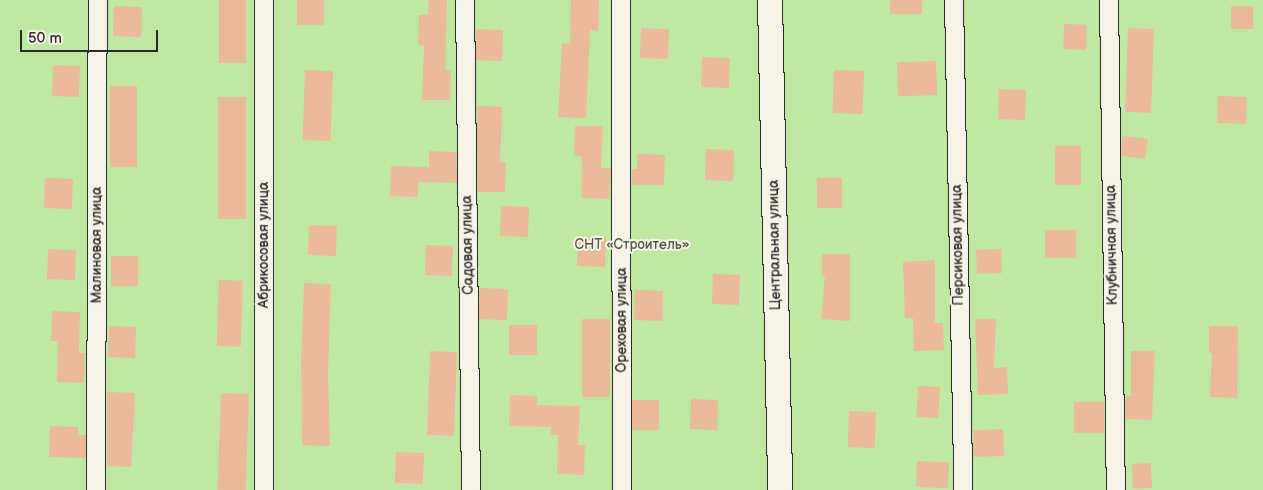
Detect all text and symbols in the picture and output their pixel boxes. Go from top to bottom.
scale bar [22,20,160,52]
text: 50 m [28,29,62,48]
street label: Центральная улица [765,180,785,310]
street label: Абрикосовая улица [256,182,272,308]
street label: Персиковая улица [949,184,967,306]
street label: Клубничная улица [1103,185,1121,305]
street label: Малиновая улица [89,187,105,303]
street label: Садовая улица [459,195,477,295]
park label: СНТ «Строитель» [574,237,690,253]
street label: Ореховая улица [614,267,630,373]

